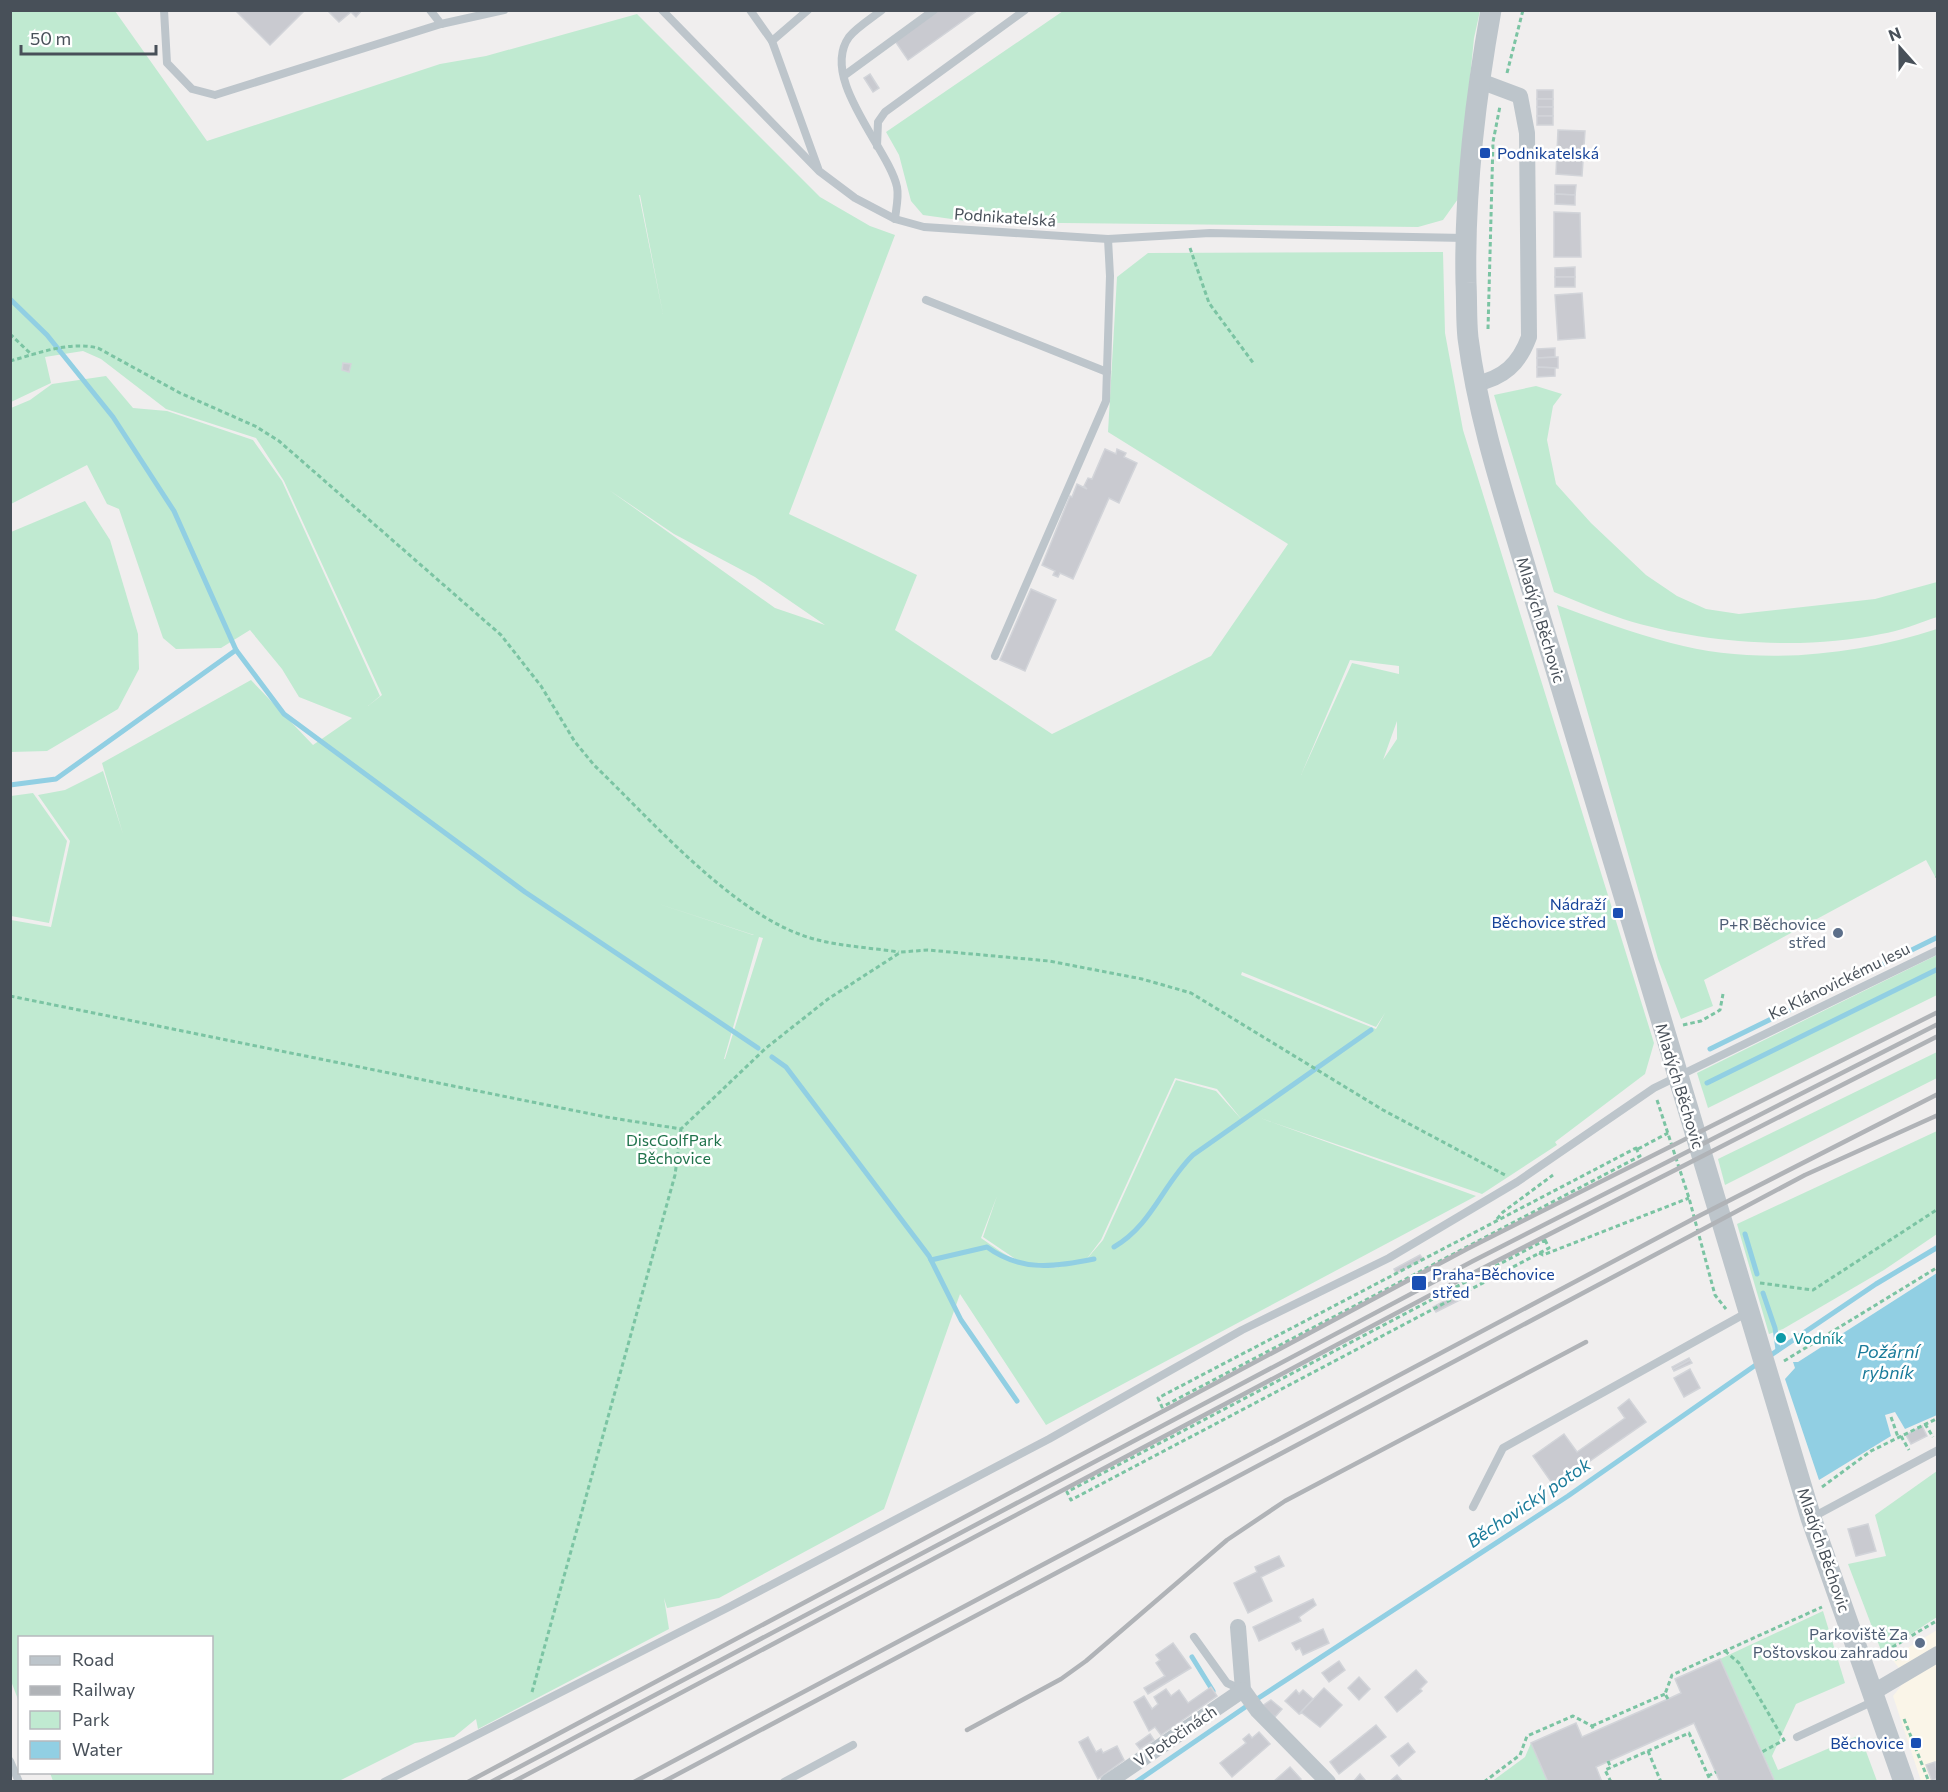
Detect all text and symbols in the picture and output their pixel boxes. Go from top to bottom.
scale bar [21,18,156,56]
north arrow [1870,18,1930,78]
text: N [1885,23,1903,45]
text: 50 m [30,27,71,49]
place label: Podnikatelská [1497,143,1599,162]
marker: Podnikatelská [1478,146,1492,160]
street label: Podnikatelská [953,203,1057,230]
street label: Mladých Běchovic [1513,555,1570,685]
place label: Nádraží Běchovice střed [1492,894,1607,931]
marker: Nádraží Běchovice střed [1611,906,1625,920]
place label: P+R Běchovice střed [1719,914,1826,951]
marker: P+R Běchovice střed [1831,926,1845,940]
street label: Ke Klánovickému lesu [1765,938,1913,1023]
street label: Mladých Běchovic [1652,1021,1709,1151]
park label: DiscGolfPark Běchovice [626,1130,722,1167]
place label: Praha-Běchovice střed [1432,1264,1555,1301]
marker: Praha-Běchovice střed [1410,1274,1428,1292]
place label: Vodník [1793,1328,1844,1347]
marker: Vodník [1774,1331,1788,1345]
water label: Požární rybník [1857,1340,1922,1383]
water label: Běchovický potok [1462,1452,1596,1552]
street label: Mladých Běchovic [1794,1485,1855,1615]
place label: Parkoviště Za Poštovskou zahradou [1753,1624,1908,1661]
legend [18,1636,213,1774]
marker: Parkoviště Za Poštovskou zahradou [1913,1636,1927,1650]
text: Road [72,1648,114,1670]
text: Railway [72,1678,135,1700]
street label: V Potočinách [1130,1701,1220,1770]
text: Park [72,1708,110,1730]
place label: Běchovice [1830,1733,1904,1752]
marker: Běchovice [1909,1736,1923,1750]
text: Water [72,1738,123,1760]

